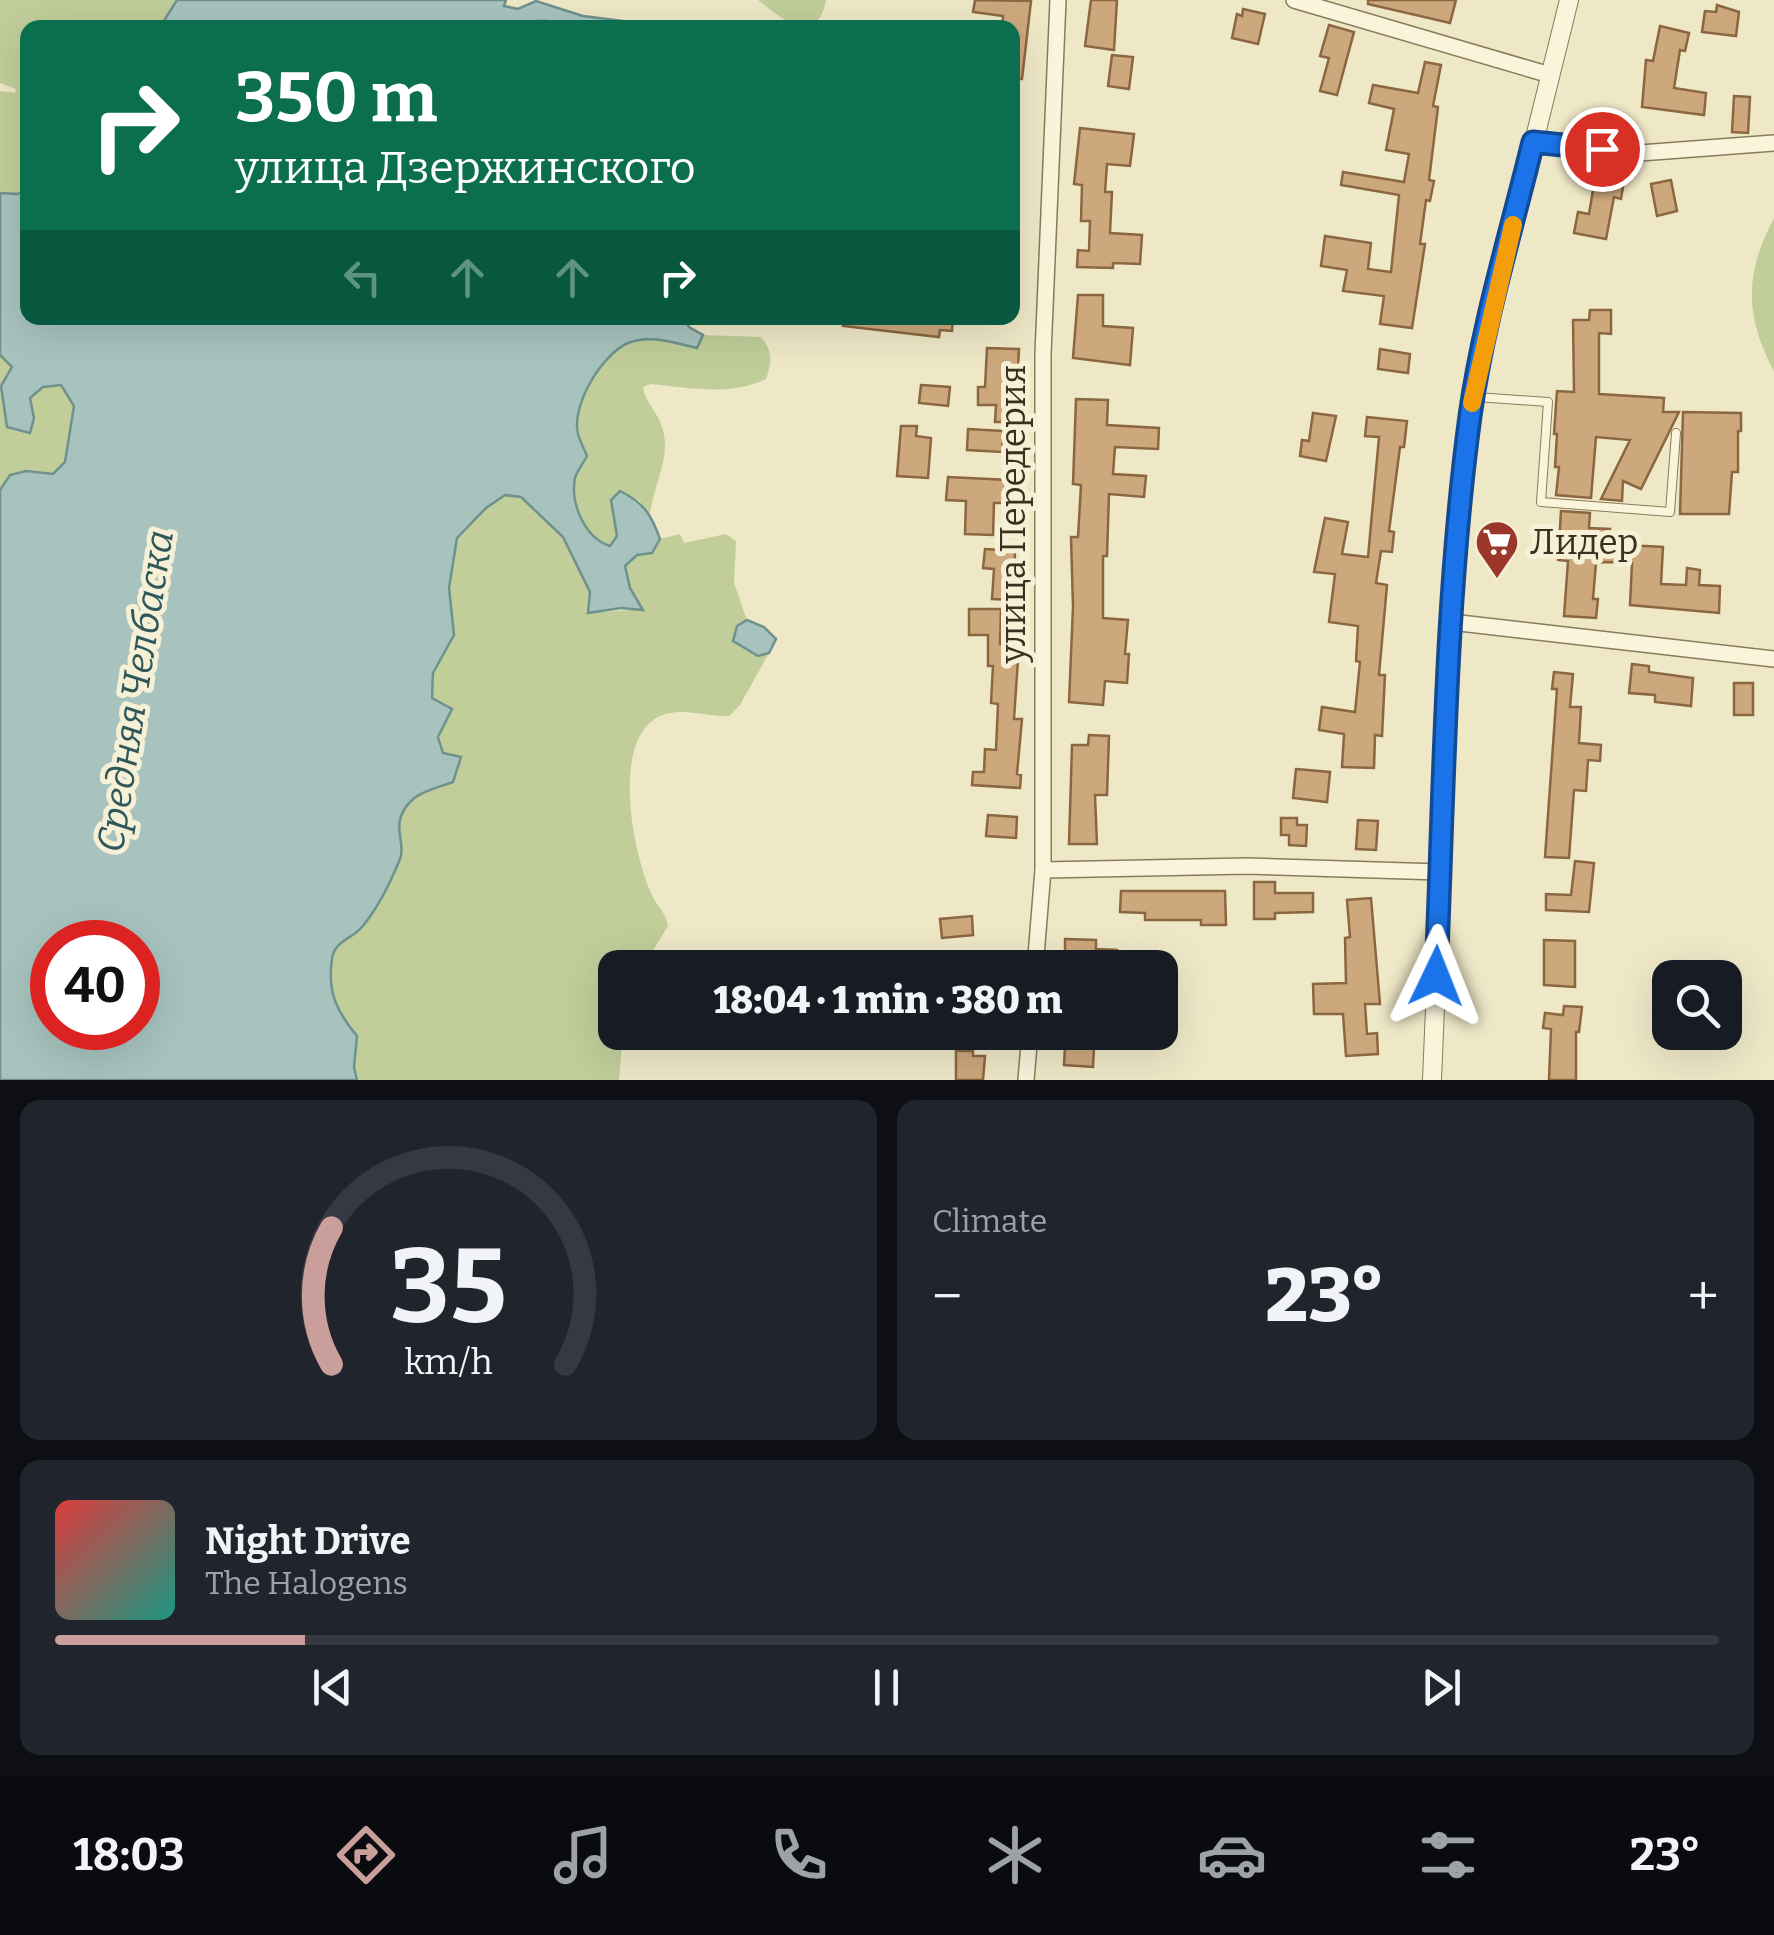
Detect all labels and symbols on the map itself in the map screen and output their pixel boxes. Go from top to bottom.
pin [1560,107,1645,192]
street label: улица Передерия [992,365,1034,664]
supermarket icon: Лидер [1474,519,1520,580]
place label: Лидер [1530,521,1638,563]
water label: Средняя Челбаска [87,527,183,855]
speed limit sign: 40 [30,920,160,1050]
position arrow [1384,924,1488,1028]

